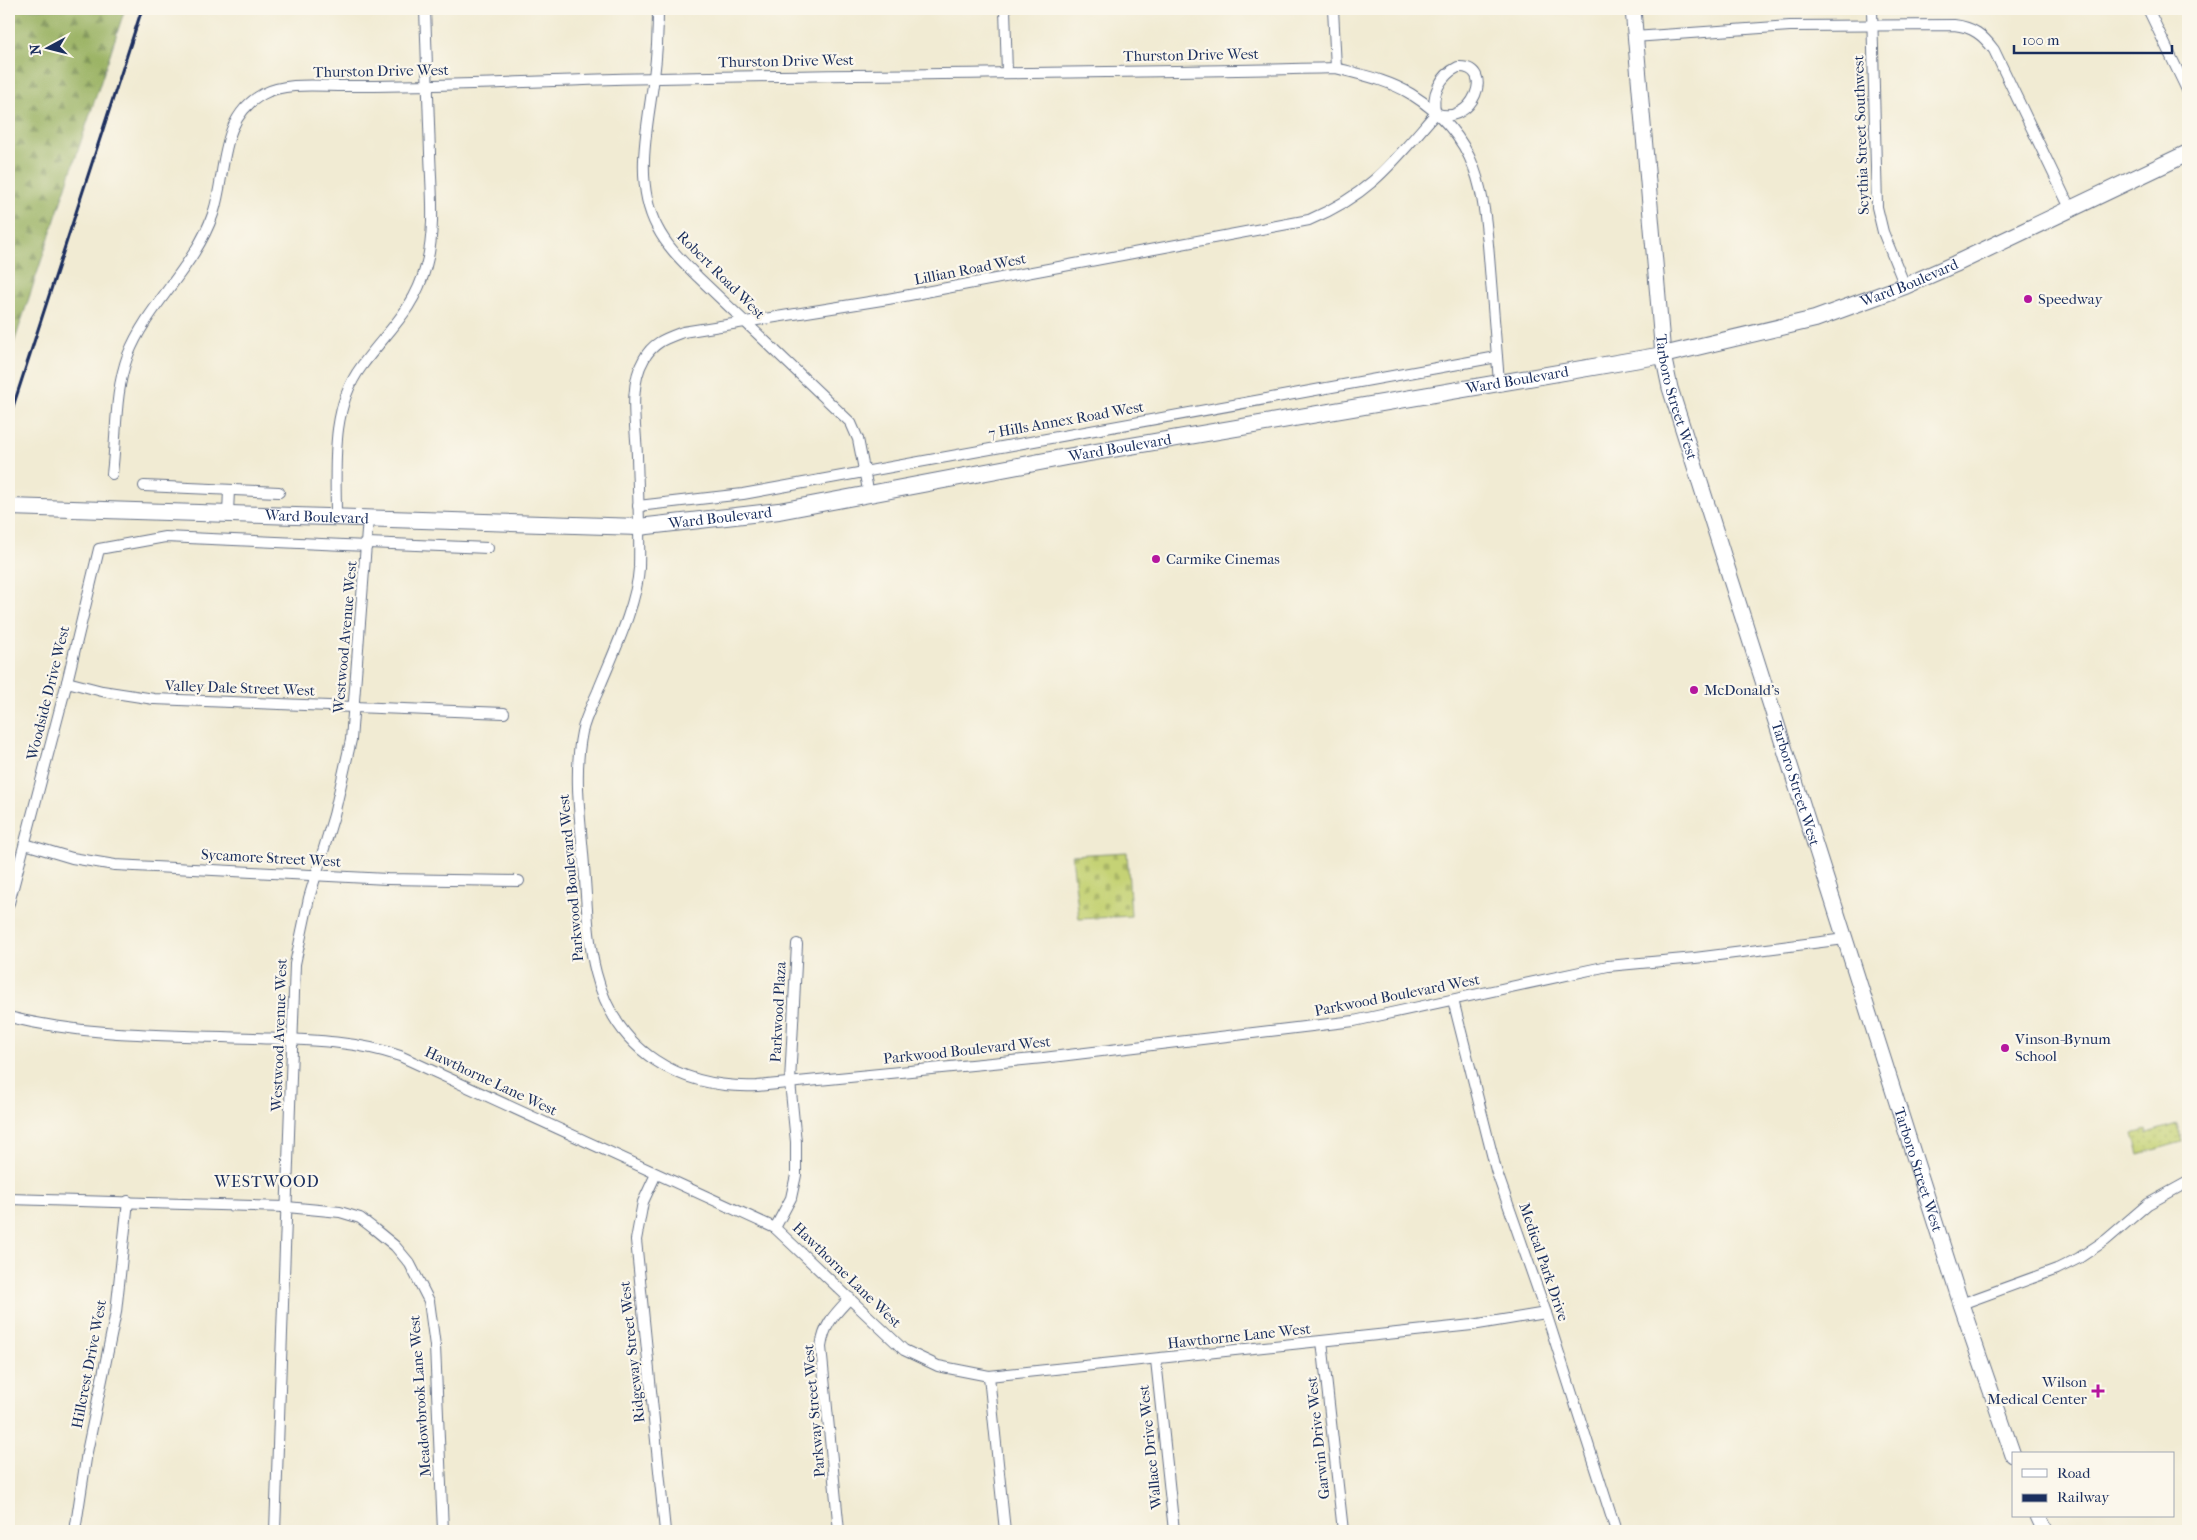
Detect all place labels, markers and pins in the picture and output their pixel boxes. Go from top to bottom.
place label: Speedway [2038,290,2103,308]
marker: Speedway [2022,293,2034,305]
place label: Carmike Cinemas [1166,550,1280,568]
marker: Carmike Cinemas [1150,553,1162,565]
place label: McDonald's [1704,681,1780,699]
marker: McDonald's [1688,684,1700,696]
place label: Vinson-Bynum School [2014,1030,2111,1065]
marker: Vinson-Bynum School [1999,1042,2011,1054]
place label: Wilson Medical Center [1987,1373,2088,1408]
marker: Wilson Medical Center [2091,1384,2105,1398]

